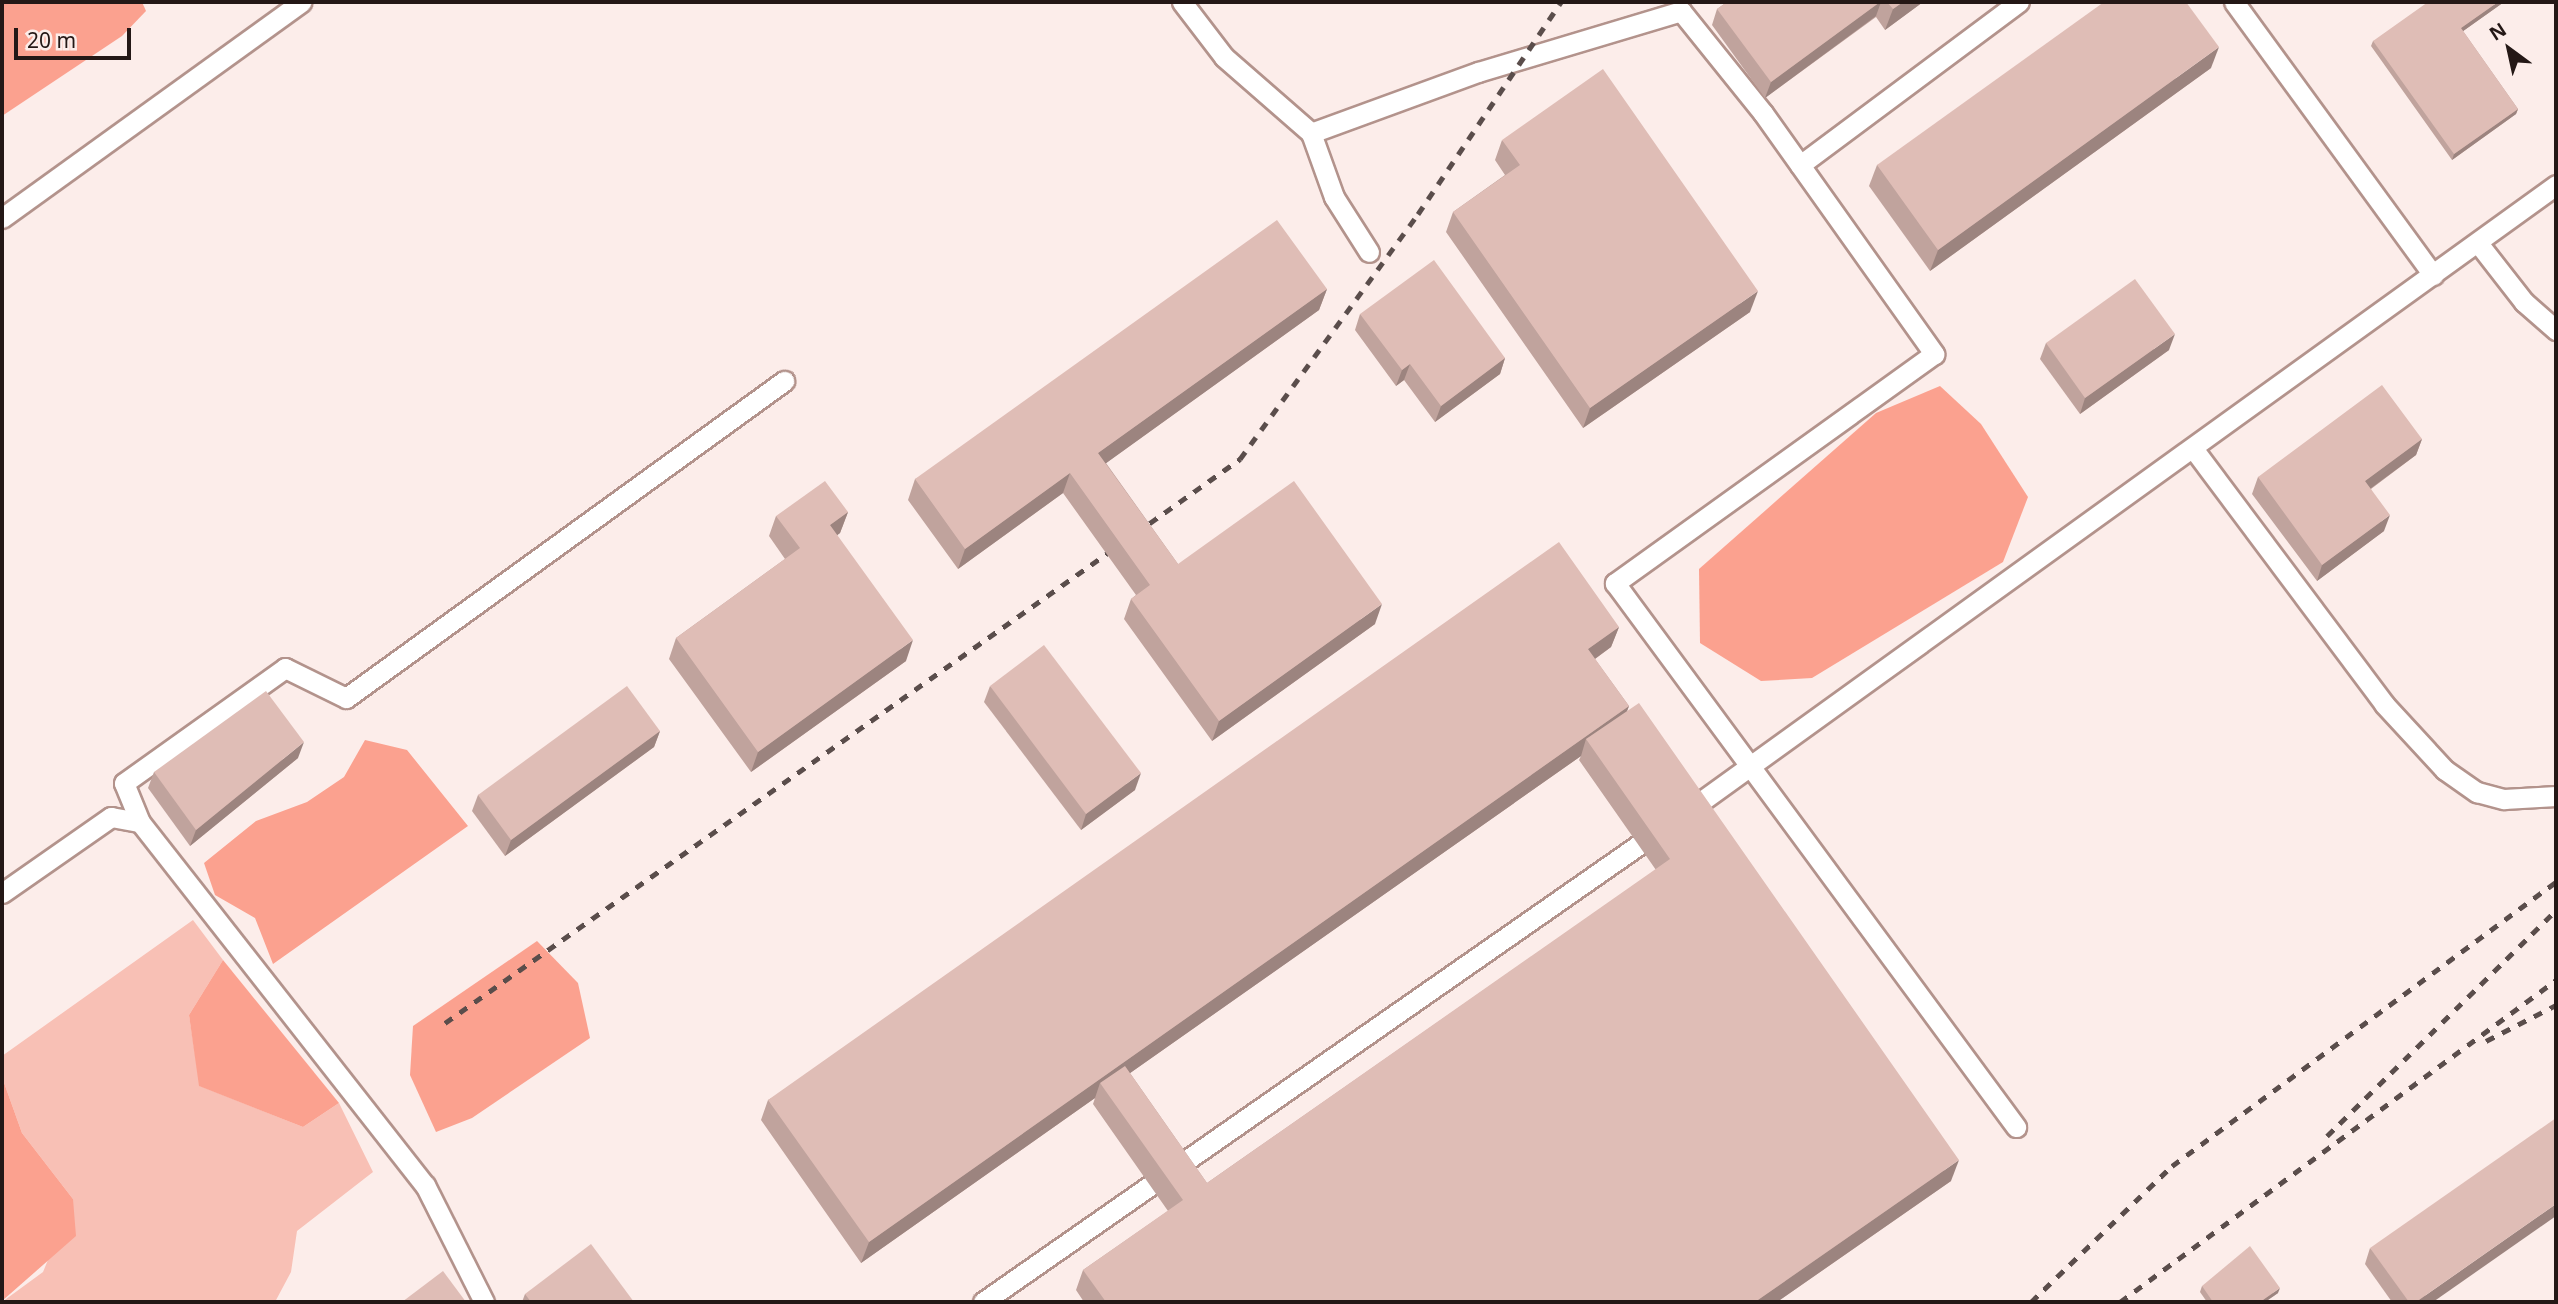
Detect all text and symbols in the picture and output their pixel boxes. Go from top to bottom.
scale bar [18,14,135,58]
north arrow [2474,14,2544,84]
text: N [2484,16,2511,47]
text: 20 m [27,26,76,54]

